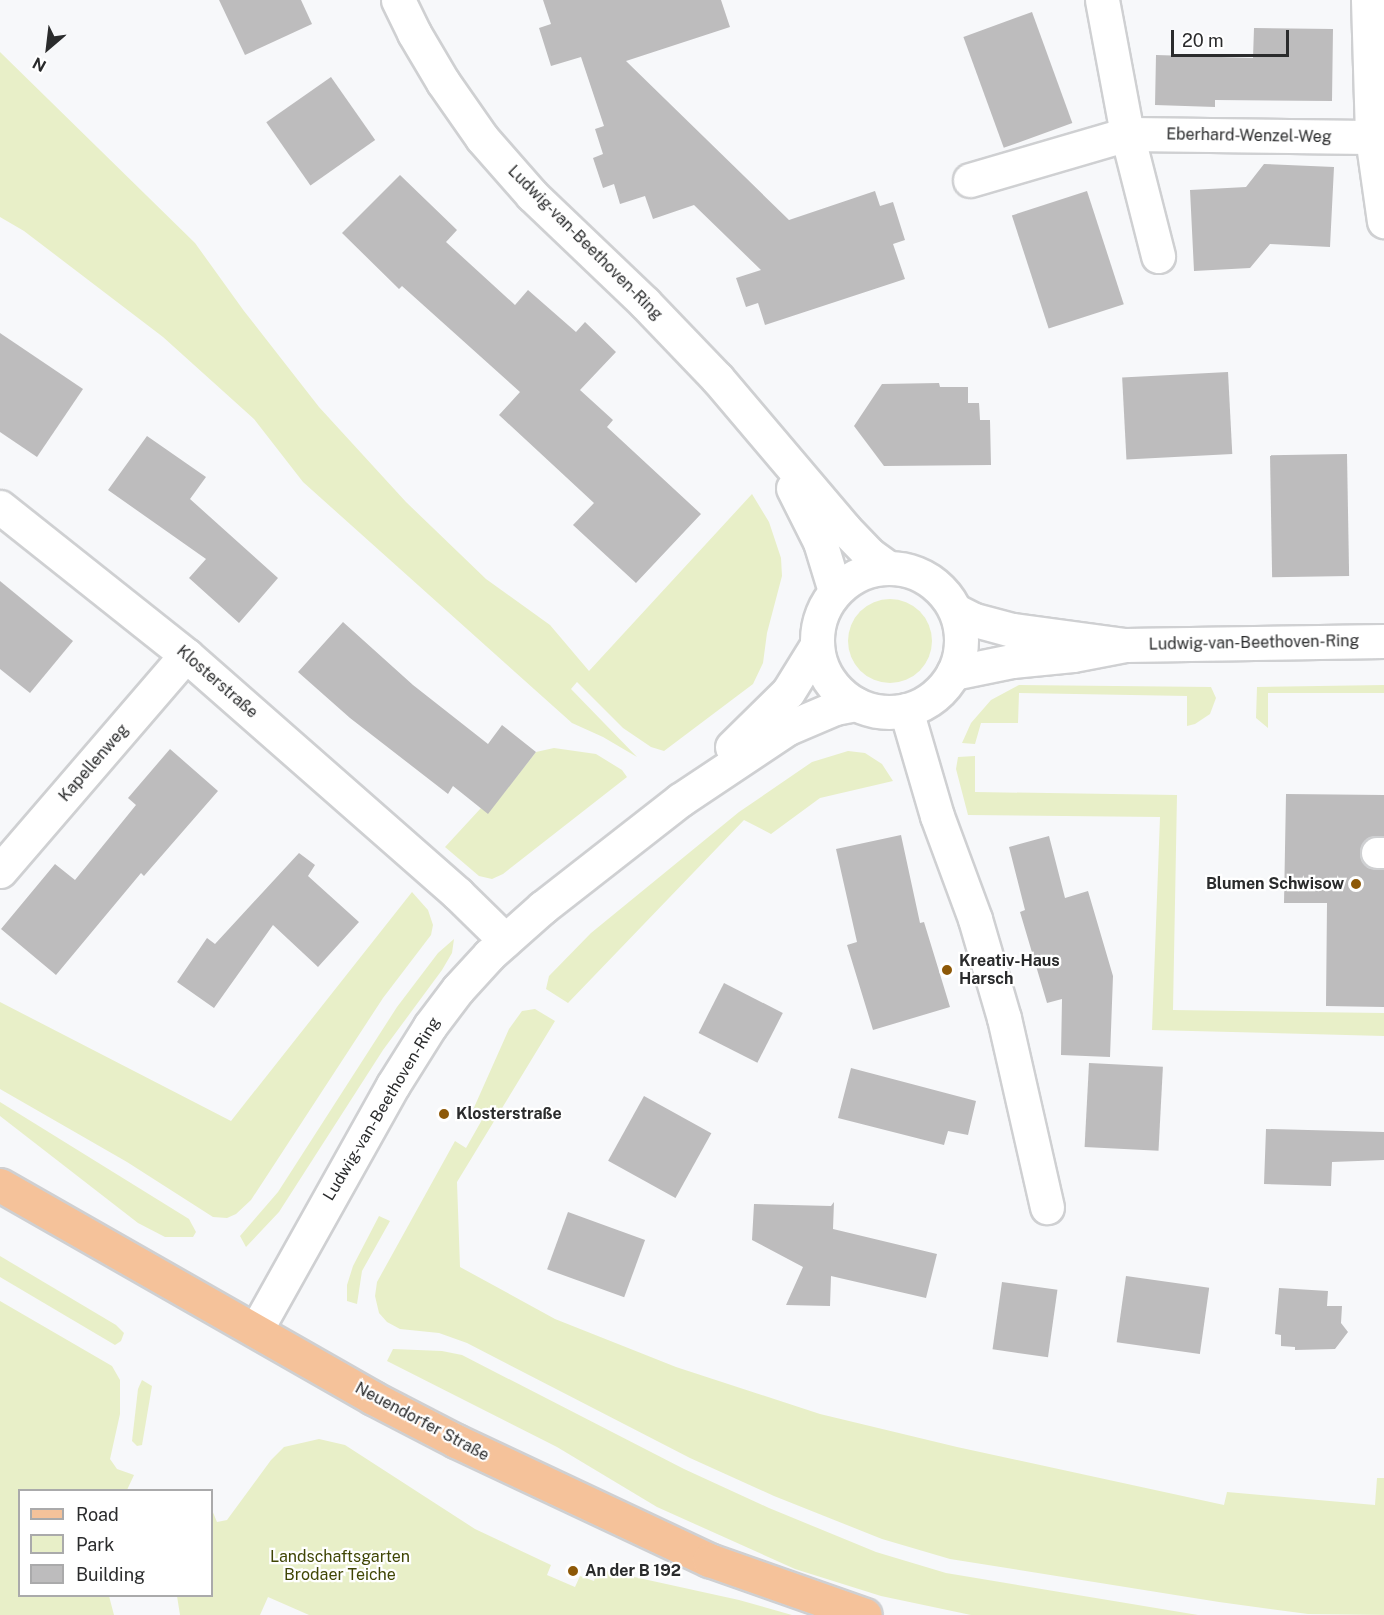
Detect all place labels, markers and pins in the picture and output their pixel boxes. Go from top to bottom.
place label: Blumen Schwisow [1206,874,1344,894]
marker: Blumen Schwisow [1349,877,1363,891]
place label: Kreativ-Haus Harsch [959,951,1060,989]
marker: Kreativ-Haus Harsch [940,963,954,977]
place label: Klosterstraße [456,1104,562,1124]
marker: Klosterstraße [437,1107,451,1121]
place label: An der B 192 [585,1561,681,1581]
marker: An der B 192 [566,1564,580,1578]

